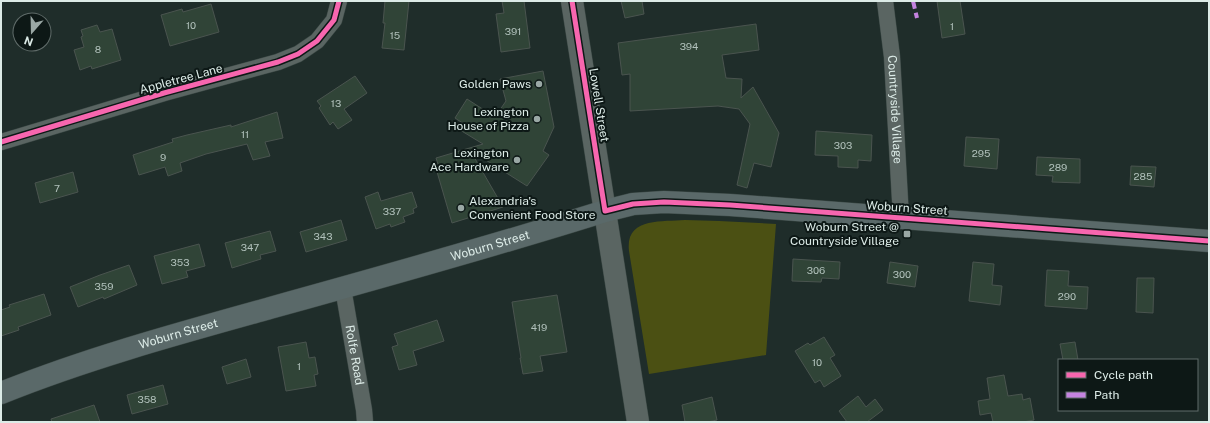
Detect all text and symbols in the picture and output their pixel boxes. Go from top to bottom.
north arrow [12,12,52,52]
house number: 10 [186,19,196,31]
house number: 1 [950,20,954,32]
house number: 391 [505,25,521,37]
house number: 15 [390,29,400,41]
text: N [22,34,35,49]
house number: 394 [680,40,698,52]
house number: 8 [95,43,101,55]
street label: Countryside Village [885,55,905,165]
street label: Appletree Lane [138,61,224,97]
street label: Lowell Street [586,67,612,143]
place label: Golden Paws [459,77,531,91]
marker: Golden Paws [534,79,544,89]
house number: 13 [331,97,341,109]
place label: Lexington House of Pizza [447,105,529,133]
marker: Lexington House of Pizza [532,114,542,124]
house number: 11 [241,128,249,140]
house number: 303 [834,139,852,151]
place label: Lexington Ace Hardware [430,146,509,174]
house number: 295 [972,147,990,159]
house number: 9 [160,151,166,163]
marker: Lexington Ace Hardware [512,155,522,165]
house number: 289 [1049,161,1067,173]
house number: 285 [1134,170,1152,182]
house number: 7 [54,182,60,194]
place label: Alexandria's Convenient Food Store [469,194,596,222]
street label: Woburn Street [866,198,948,218]
marker: Alexandria's Convenient Food Store [456,203,466,213]
house number: 337 [383,205,401,217]
place label: Woburn Street @ Countryside Village [790,220,899,248]
street label: Woburn Street [449,227,532,264]
marker: Woburn Street @ Countryside Village [902,229,912,239]
house number: 343 [314,230,332,242]
house number: 347 [241,241,259,253]
house number: 353 [170,256,190,268]
house number: 306 [807,264,825,276]
house number: 300 [893,268,911,280]
house number: 359 [95,280,113,292]
house number: 290 [1058,290,1076,302]
street label: Woburn Street [137,316,220,352]
house number: 419 [531,321,547,333]
street label: Rolfe Road [342,324,367,386]
house number: 10 [812,356,822,368]
legend [1058,359,1198,411]
house number: 1 [297,360,301,372]
text: Cycle path [1094,368,1153,382]
text: Path [1094,388,1120,402]
house number: 358 [137,393,157,405]

